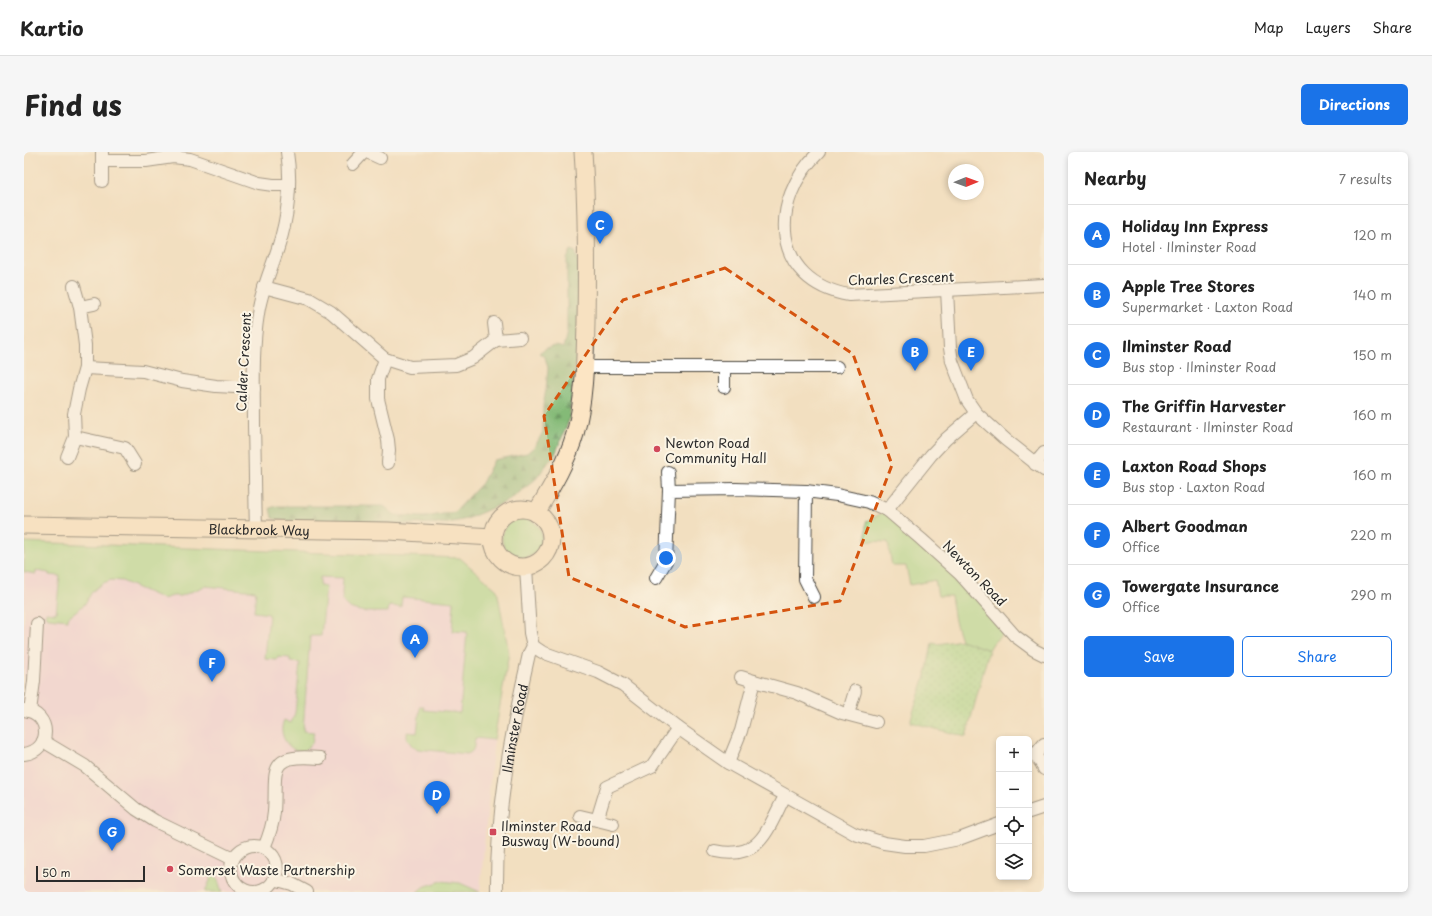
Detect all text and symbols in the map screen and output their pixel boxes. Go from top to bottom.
text: Kartio [20,14,83,42]
text: Map [1254,17,1284,38]
text: Layers [1306,17,1351,38]
text: Share [1373,17,1412,38]
text: Find us [24,83,122,126]
button: Directions [1301,84,1408,125]
north arrow [948,164,984,200]
text: Nearby [1084,165,1146,191]
text: 7 results [1339,169,1392,188]
pin: C [587,211,613,244]
text: Holiday Inn Express [1122,214,1268,237]
text: A [1092,225,1102,244]
text: 120 m [1353,225,1392,244]
text: Hotel · Ilminster Road [1122,237,1257,256]
street label: Charles Crescent [848,267,954,289]
text: Apple Tree Stores [1122,274,1255,297]
text: B [1093,285,1101,304]
text: 140 m [1353,285,1392,304]
text: Supermarket · Laxton Road [1122,297,1293,316]
street label: Calder Crescent [231,312,255,412]
text: Ilminster Road [1122,334,1232,357]
pin: B [902,338,928,371]
pin: E [958,338,984,371]
text: C [1092,345,1102,364]
text: 150 m [1353,345,1392,364]
text: Bus stop · Ilminster Road [1122,357,1276,376]
text: The Griffin Harvester [1122,394,1286,417]
text: D [1092,405,1102,424]
text: 160 m [1353,405,1392,424]
text: Restaurant · Ilminster Road [1122,417,1293,436]
place label: Newton Road Community Hall [665,433,767,467]
marker: Newton Road Community Hall [652,444,662,454]
text: Laxton Road Shops [1122,454,1266,477]
text: E [1093,465,1101,484]
text: 160 m [1353,465,1392,484]
text: Bus stop · Laxton Road [1122,477,1265,496]
text: Albert Goodman [1122,514,1248,537]
street label: Blackbrook Way [208,519,310,539]
text: F [1093,525,1101,544]
text: 220 m [1350,525,1392,544]
street label: Newton Road [939,536,1011,610]
text: Office [1122,537,1160,556]
your location [656,548,676,568]
text: Towergate Insurance [1122,574,1279,597]
text: G [1092,585,1102,604]
text: 290 m [1351,585,1392,604]
text: Office [1122,597,1160,616]
pin: A [402,625,428,658]
button: Save [1084,636,1234,677]
button: Share [1242,636,1392,677]
pin: F [199,649,225,682]
street label: Ilminster Road [496,682,532,774]
map controls [996,736,1032,880]
button: + [996,736,1032,772]
button: − [996,772,1032,808]
pin: D [424,781,450,814]
button: locate [996,808,1032,844]
place label: Ilminster Road Busway (W-bound) [501,816,620,850]
pin: G [99,818,125,851]
marker: Ilminster Road Busway (W-bound) [488,827,498,837]
button: layers [996,844,1032,880]
place label: Somerset Waste Partnership [178,860,355,879]
scale bar [36,864,145,883]
text: 50 m [42,864,71,881]
marker: Somerset Waste Partnership [165,864,175,874]

